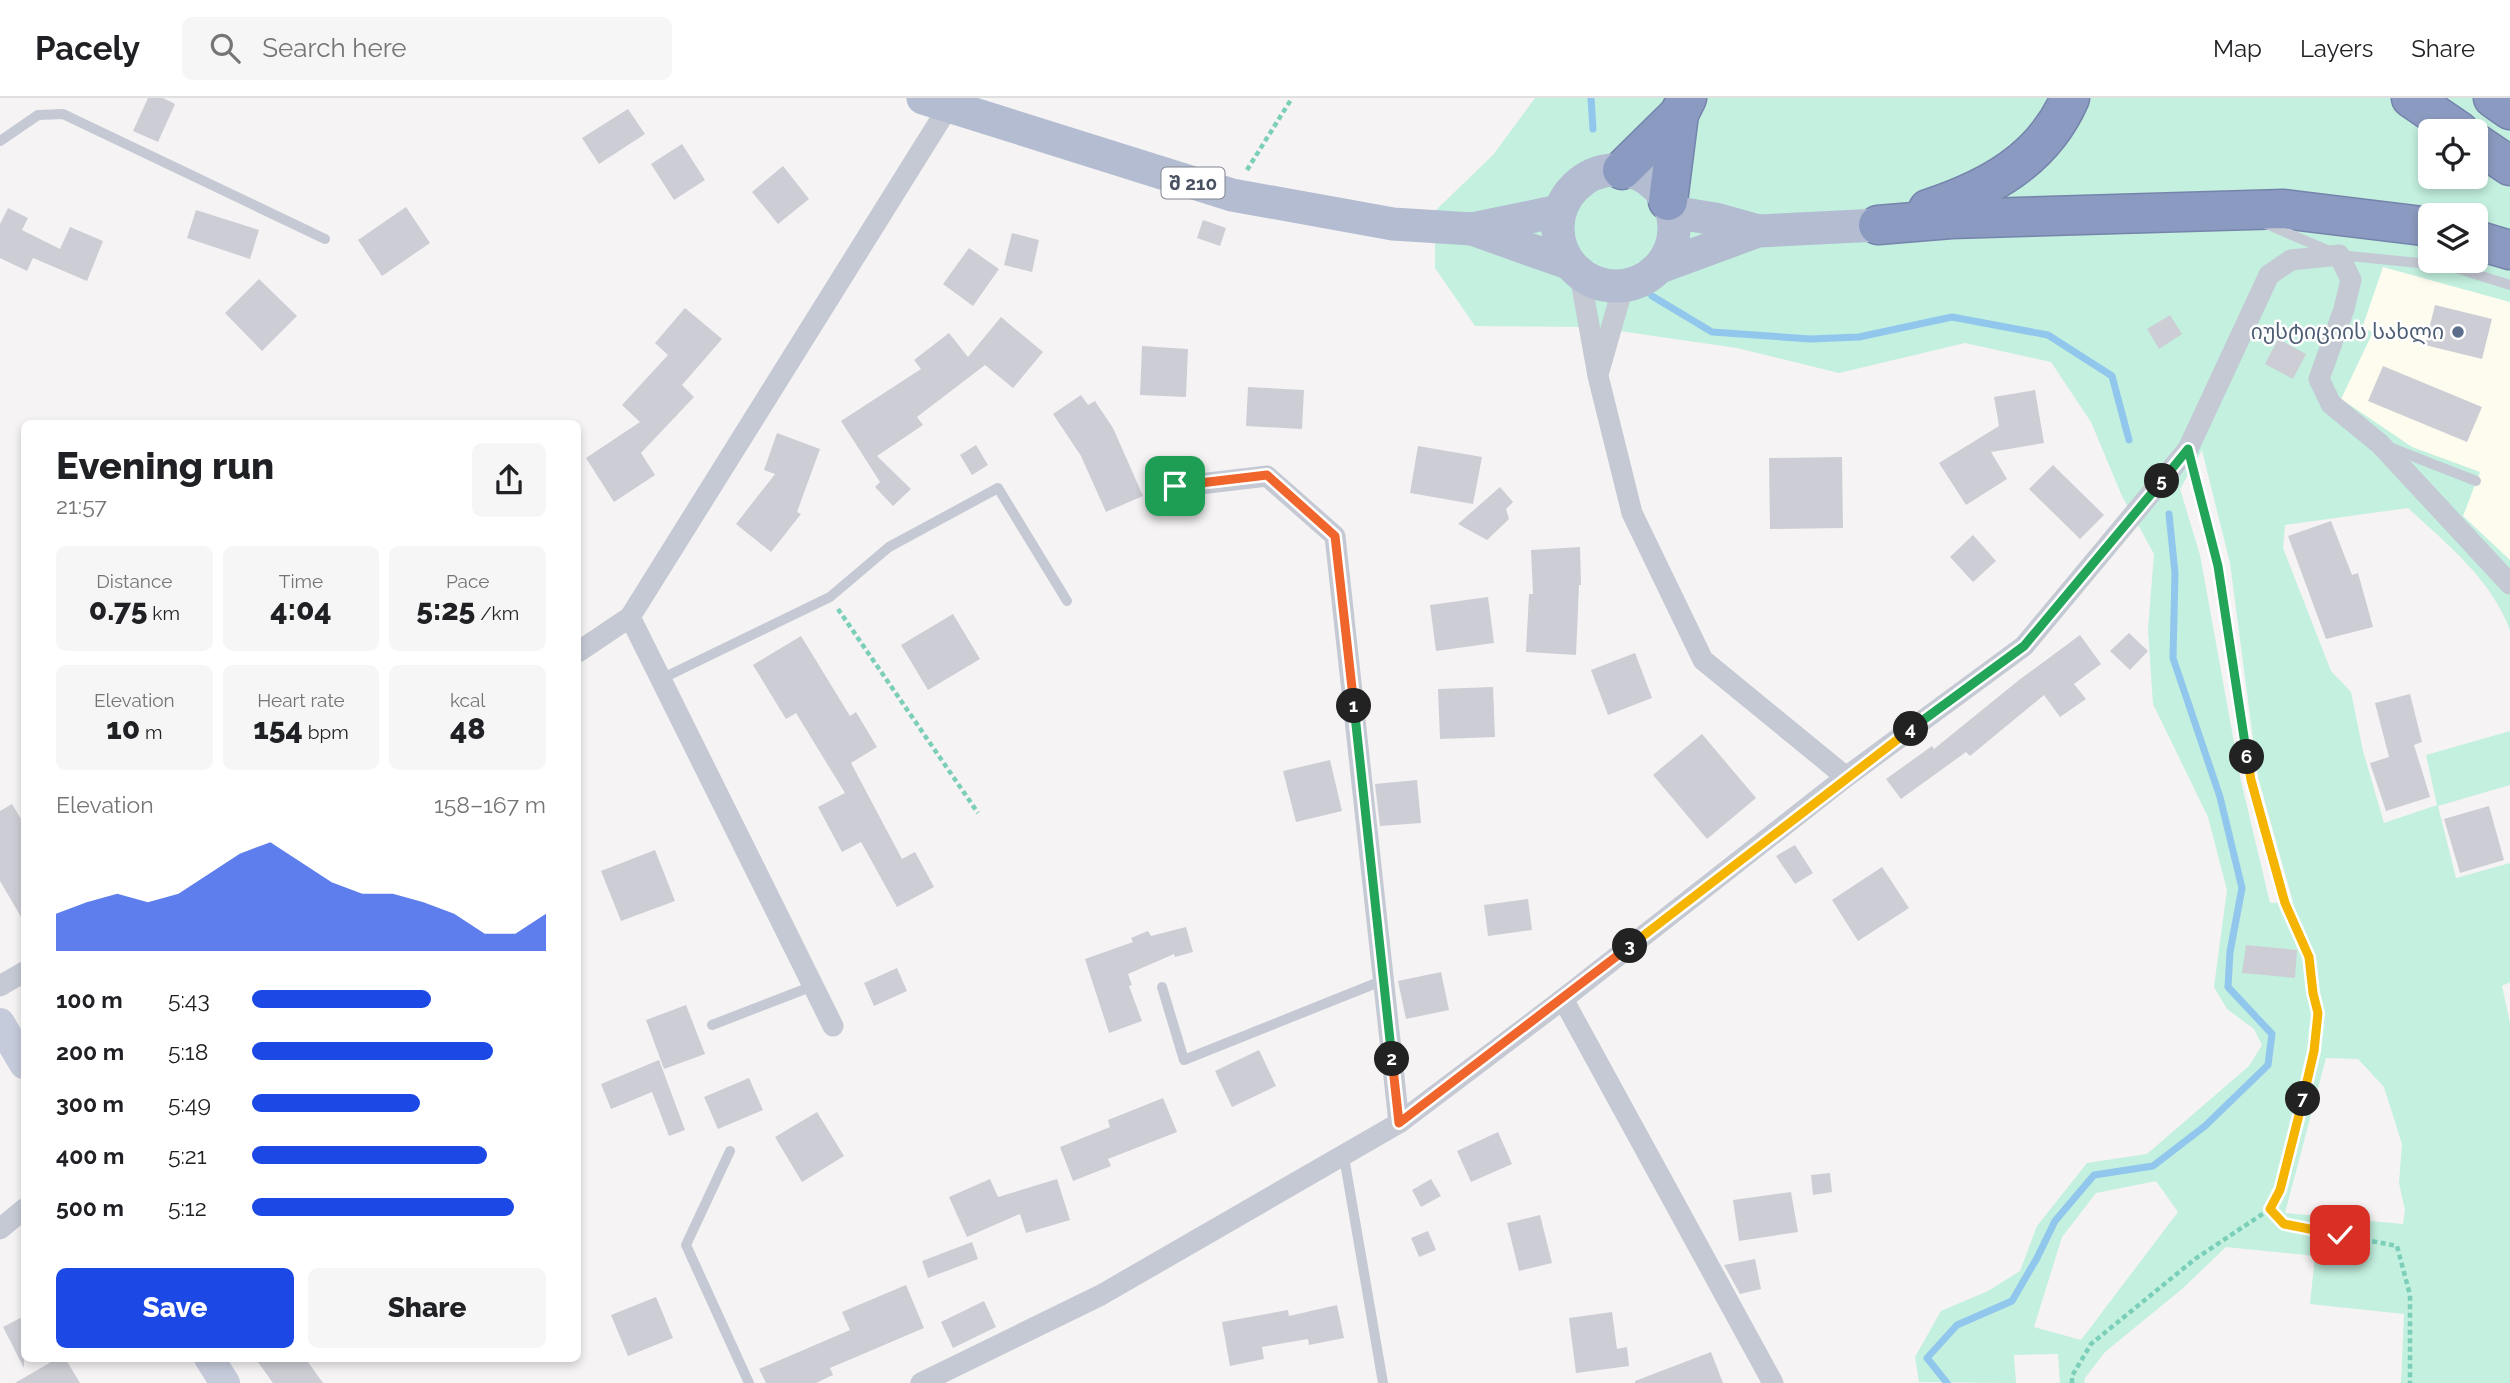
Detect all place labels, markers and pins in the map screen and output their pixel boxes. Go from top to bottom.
place label: იუსტიციის სახლი [2251,319,2444,345]
marker: იუსტიციის სახლი [2450,324,2466,340]
pin [1145,456,1205,516]
pin: 5 [2144,464,2180,498]
pin: 1 [1336,688,1372,724]
pin: 4 [1894,712,1928,746]
pin: 6 [2230,740,2264,774]
pin: 3 [1612,928,1648,964]
pin: 2 [1374,1042,1410,1076]
pin: 7 [2286,1082,2320,1116]
pin [2310,1205,2370,1265]

